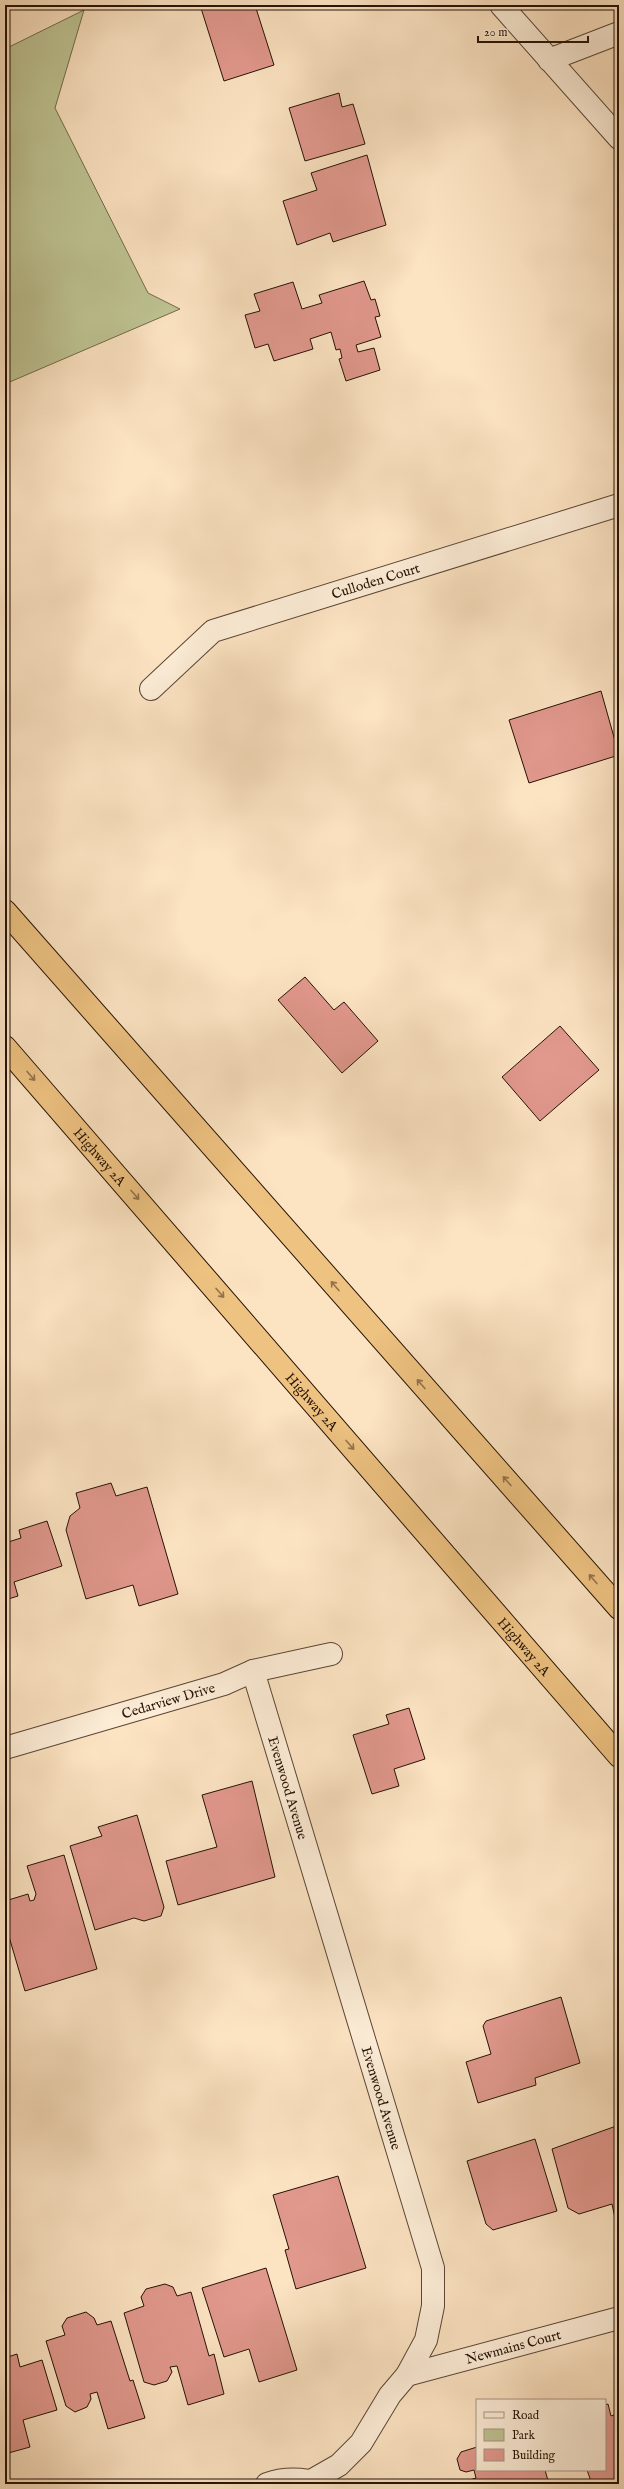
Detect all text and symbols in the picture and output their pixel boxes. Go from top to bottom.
scale bar [478,18,588,44]
text: 20 m [484,25,507,40]
street label: Culloden Court [329,559,422,604]
one-way arrow [26,1071,35,1081]
street label: Highway 2A [69,1124,130,1191]
one-way arrow [130,1190,139,1200]
one-way arrow [331,1281,340,1291]
one-way arrow [215,1288,224,1299]
street label: Highway 2A [281,1369,342,1436]
one-way arrow [417,1378,426,1389]
one-way arrow [346,1440,355,1450]
one-way arrow [503,1476,512,1487]
one-way arrow [589,1574,598,1584]
street label: Highway 2A [493,1614,554,1681]
street label: Cedarview Drive [120,1679,218,1723]
street label: Evenwood Avenue [263,1734,311,1842]
street label: Evenwood Avenue [357,2044,405,2153]
street label: Newmains Court [464,2326,563,2369]
legend [476,2399,606,2471]
text: Road [512,2408,540,2423]
text: Park [512,2428,535,2443]
text: Building [512,2448,556,2463]

